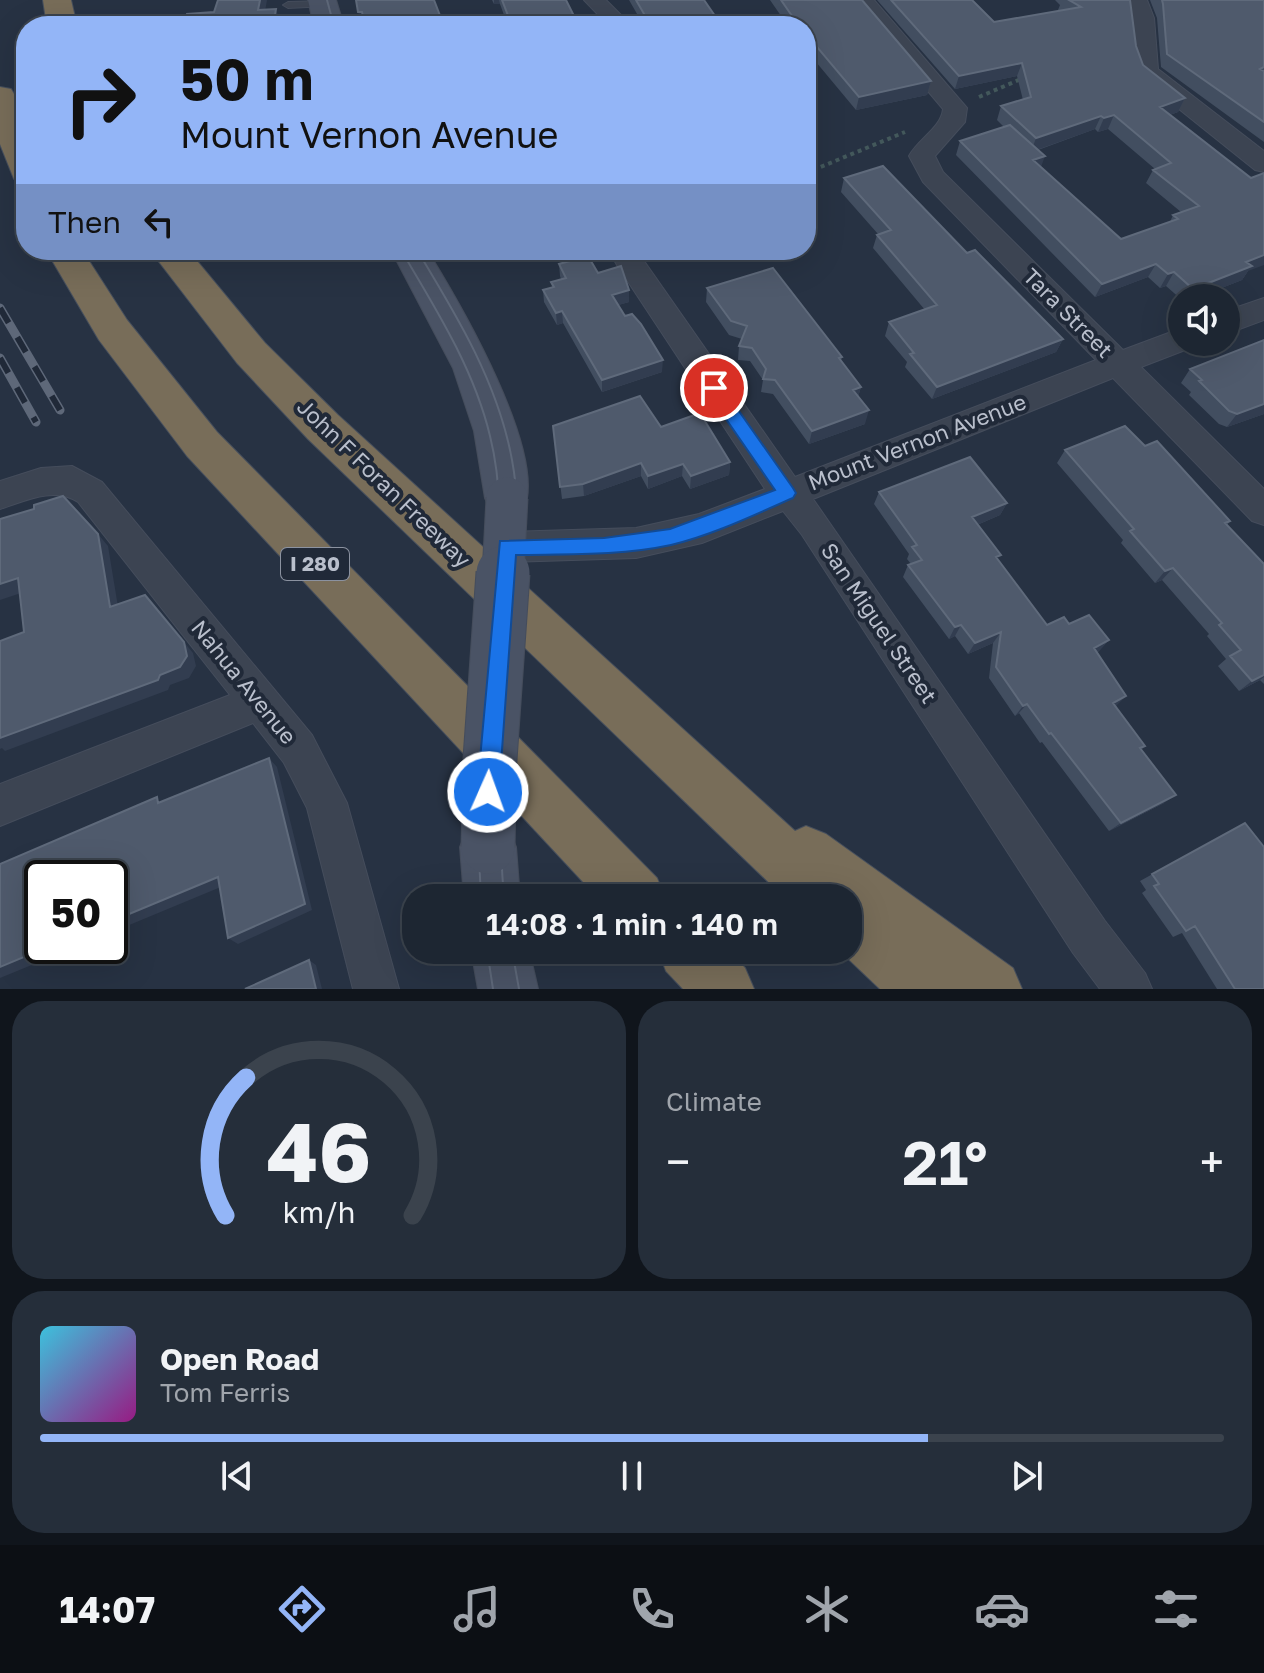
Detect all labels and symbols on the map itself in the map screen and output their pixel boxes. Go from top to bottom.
street label: Tara Street [1018,262,1119,363]
pin [680,354,748,422]
street label: Mount Vernon Avenue [804,387,1030,496]
street label: John F Foran Freeway [292,393,477,573]
street label: San Miguel Street [816,537,943,708]
road number: I 280 [281,548,349,580]
street label: Nahua Avenue [186,614,303,749]
position arrow [446,750,530,834]
speed limit sign: 50 [24,860,128,964]

